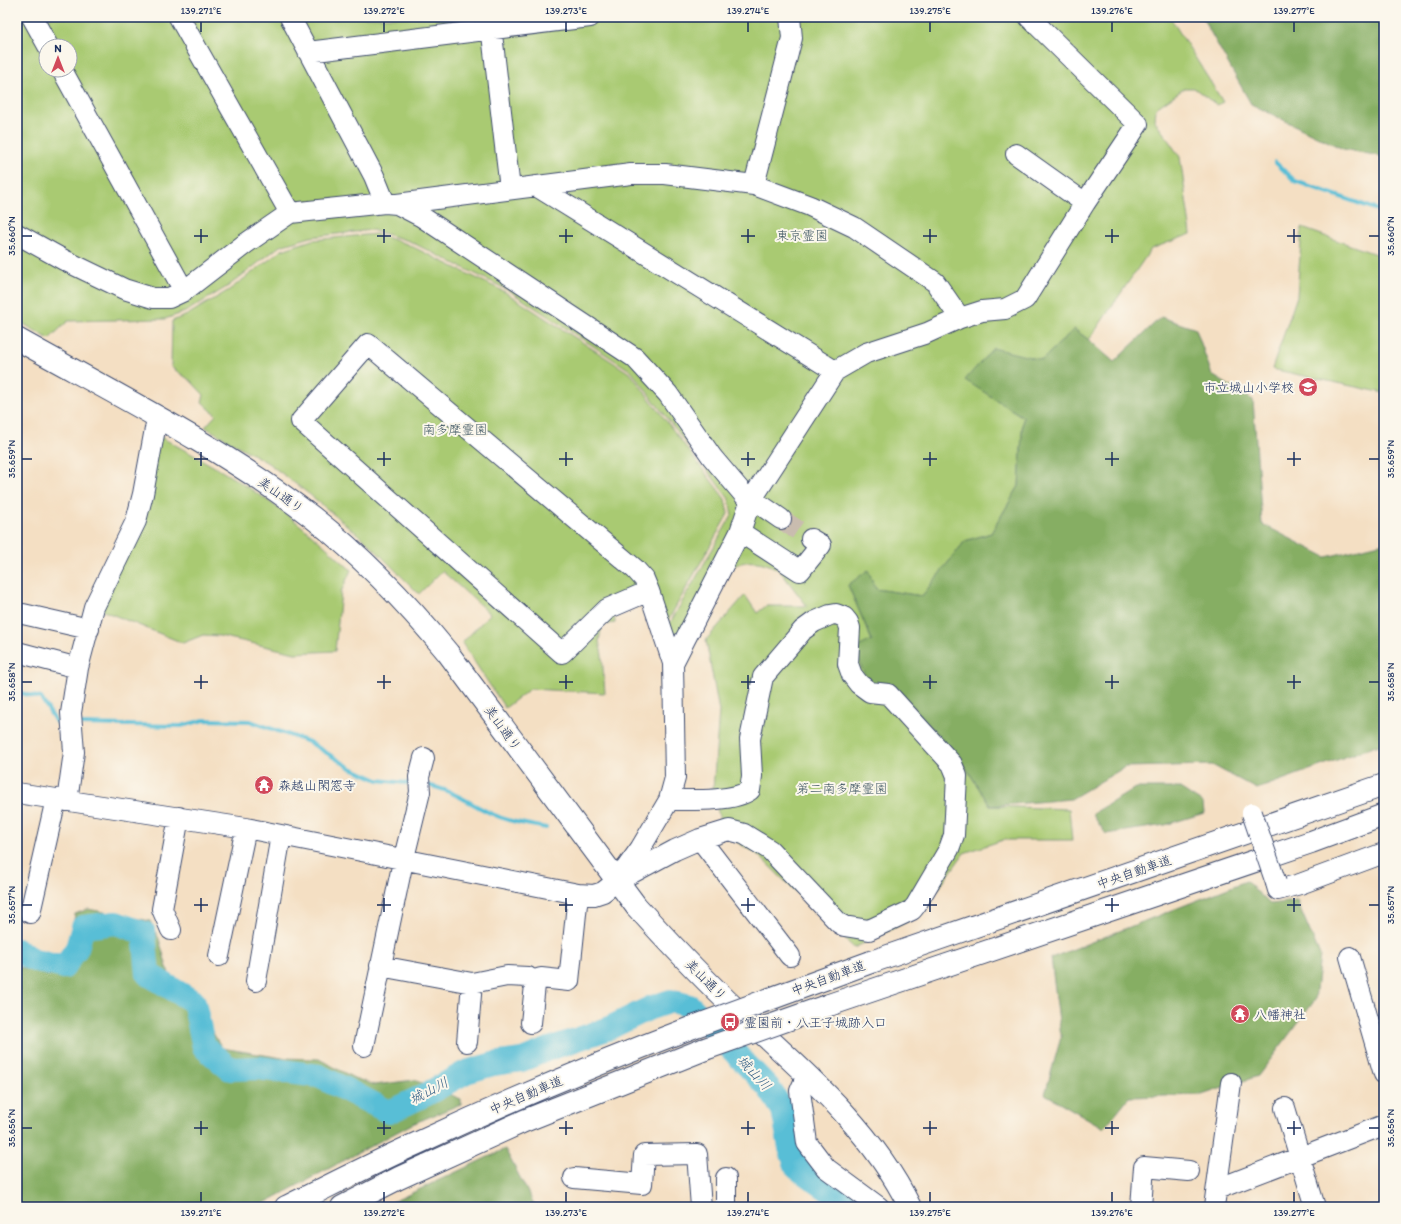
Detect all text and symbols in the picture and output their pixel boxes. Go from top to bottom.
text: 139.271°E [180,4,222,17]
text: 139.272°E [363,4,405,17]
text: 139.273°E [545,4,587,17]
text: 139.274°E [727,4,770,17]
text: 139.275°E [909,4,951,17]
text: 139.276°E [1091,4,1133,17]
text: 139.277°E [1273,4,1315,17]
north arrow [38,38,78,78]
text: N [54,42,62,55]
text: 35.660°N [5,216,18,256]
text: 35.660°N [1384,216,1397,256]
park label: 東京霊園 [776,228,828,243]
school or university icon: 市立城山小学校 [1297,376,1319,398]
place label: 市立城山小学校 [1203,380,1294,395]
park label: 南多摩霊園 [422,422,488,437]
text: 35.659°N [5,439,18,478]
text: 35.659°N [1384,439,1397,478]
street label: 美山通り [255,474,307,516]
text: 35.658°N [5,662,18,701]
text: 35.658°N [1384,662,1397,701]
street label: 美山通り [482,703,524,753]
temple icon: 森越山閑窓寺 [253,774,275,796]
place label: 森越山閑窓寺 [278,778,356,793]
park label: 第二南多摩霊園 [796,781,888,796]
street label: 中央自動車道 [1095,852,1173,892]
text: 35.657°N [5,886,18,924]
text: 35.657°N [1384,886,1397,924]
street label: 美山通り [682,956,730,1004]
street label: 中央自動車道 [789,958,867,998]
temple icon: 八幡神社 [1229,1003,1251,1025]
place label: 八幡神社 [1254,1007,1306,1022]
bus stop icon: 霊園前・八王子城跡入口 [719,1011,741,1033]
place label: 霊園前・八王子城跡入口 [744,1015,887,1030]
water label: 城山川 [733,1052,775,1094]
street label: 中央自動車道 [487,1073,565,1117]
water label: 城山川 [406,1074,452,1108]
text: 35.656°N [5,1108,18,1147]
text: 35.656°N [1384,1108,1397,1147]
text: 139.271°E [180,1206,222,1219]
text: 139.272°E [363,1206,405,1219]
text: 139.273°E [545,1206,587,1219]
text: 139.274°E [727,1206,770,1219]
text: 139.275°E [909,1206,951,1219]
text: 139.276°E [1091,1206,1133,1219]
text: 139.277°E [1273,1206,1315,1219]

